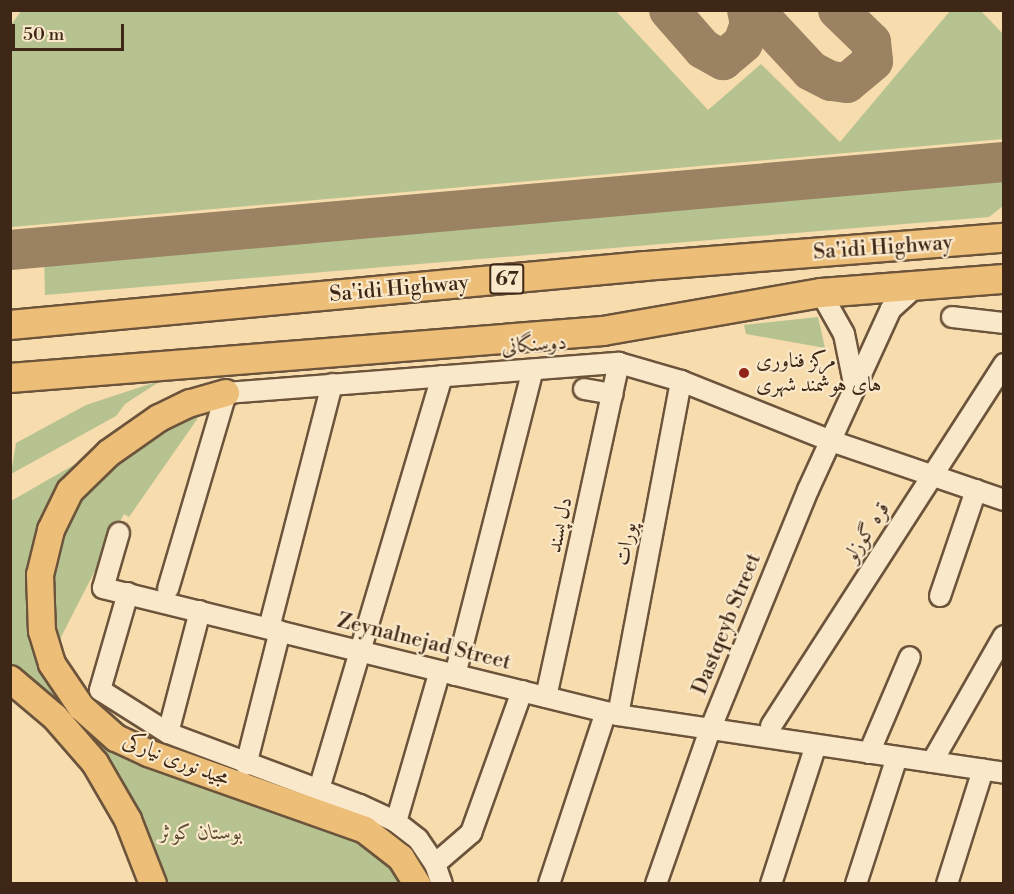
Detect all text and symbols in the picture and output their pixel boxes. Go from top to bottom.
scale bar [15,12,128,50]
text: 50 m [23,23,64,46]
street label: Sa'idi Highway [812,231,954,265]
road number: 67 [489,262,525,296]
street label: Sa'idi Highway [328,270,470,308]
street label: دوسنگانی [501,330,567,360]
place label: مرکز فناوری های هوشمند شهری [756,348,882,398]
marker: مرکز فناوری های هوشمند شهری [737,366,751,380]
street label: دل پسند [542,495,578,555]
street label: قره گوزلو [838,498,896,566]
street label: پورات [609,520,643,568]
street label: Dastqeyb Street [687,550,767,698]
street label: Zeynalnejad Street [335,608,513,676]
street label: مجید نوری نیارکی [119,728,233,792]
park label: بوستان کوثر [159,820,243,846]

